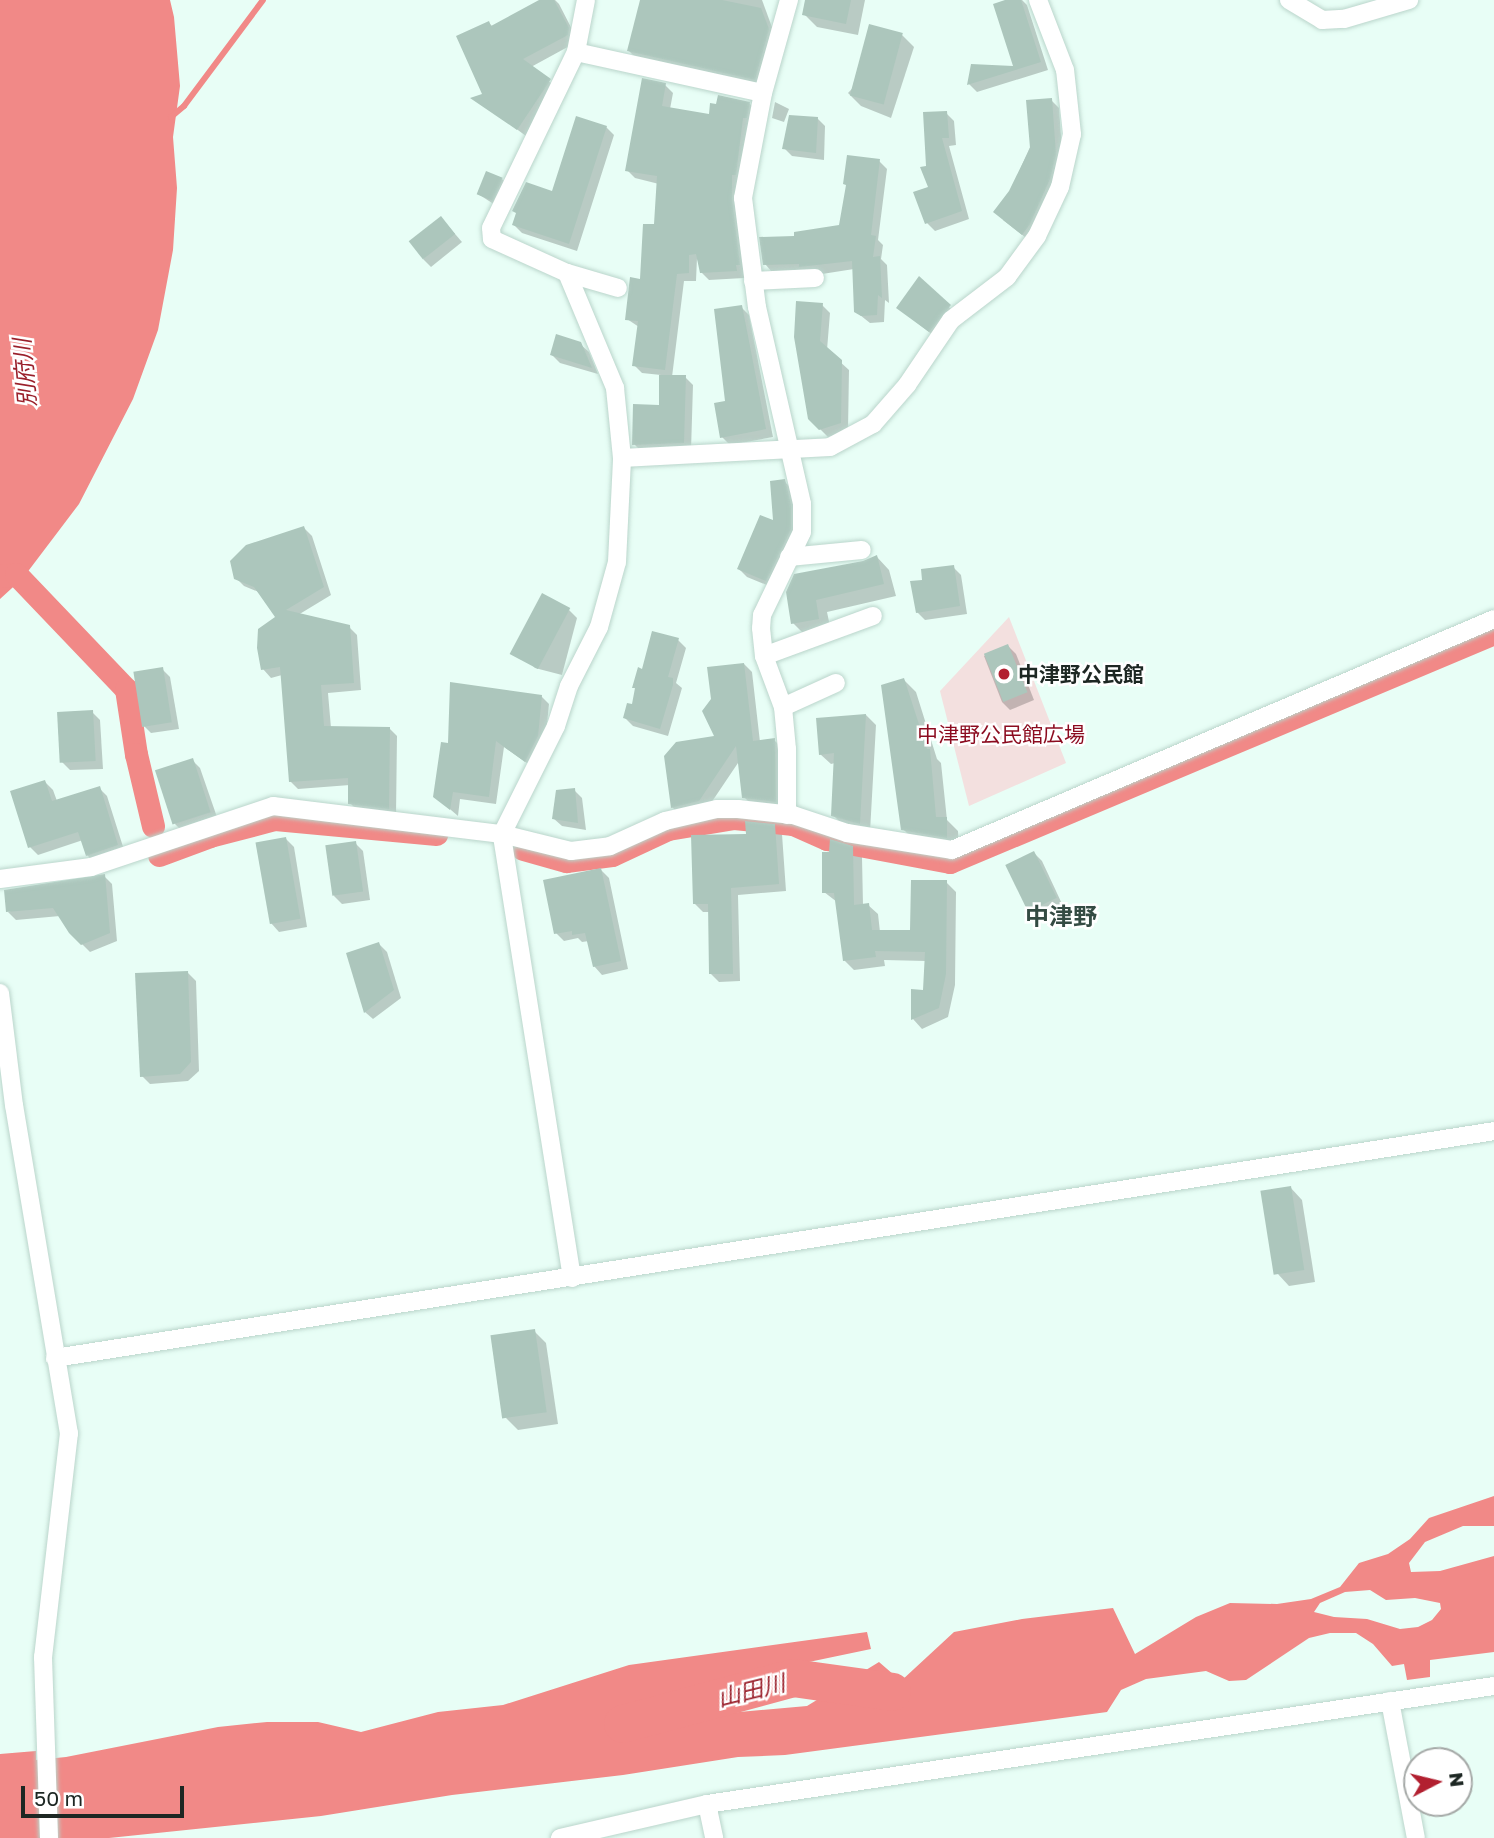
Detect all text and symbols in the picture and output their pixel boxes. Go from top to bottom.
water label: 別府川 [7,337,41,409]
place label: 中津野公民館 [1018,661,1144,687]
marker: 中津野公民館 [996,666,1012,682]
park label: 中津野公民館広場 [917,721,1085,747]
district label: 中津野 [1025,902,1097,930]
water label: 山田川 [714,1668,788,1712]
north arrow [1403,1747,1473,1817]
text: N [1445,1771,1470,1788]
scale bar [24,1772,187,1816]
text: 50 m [34,1785,83,1811]

